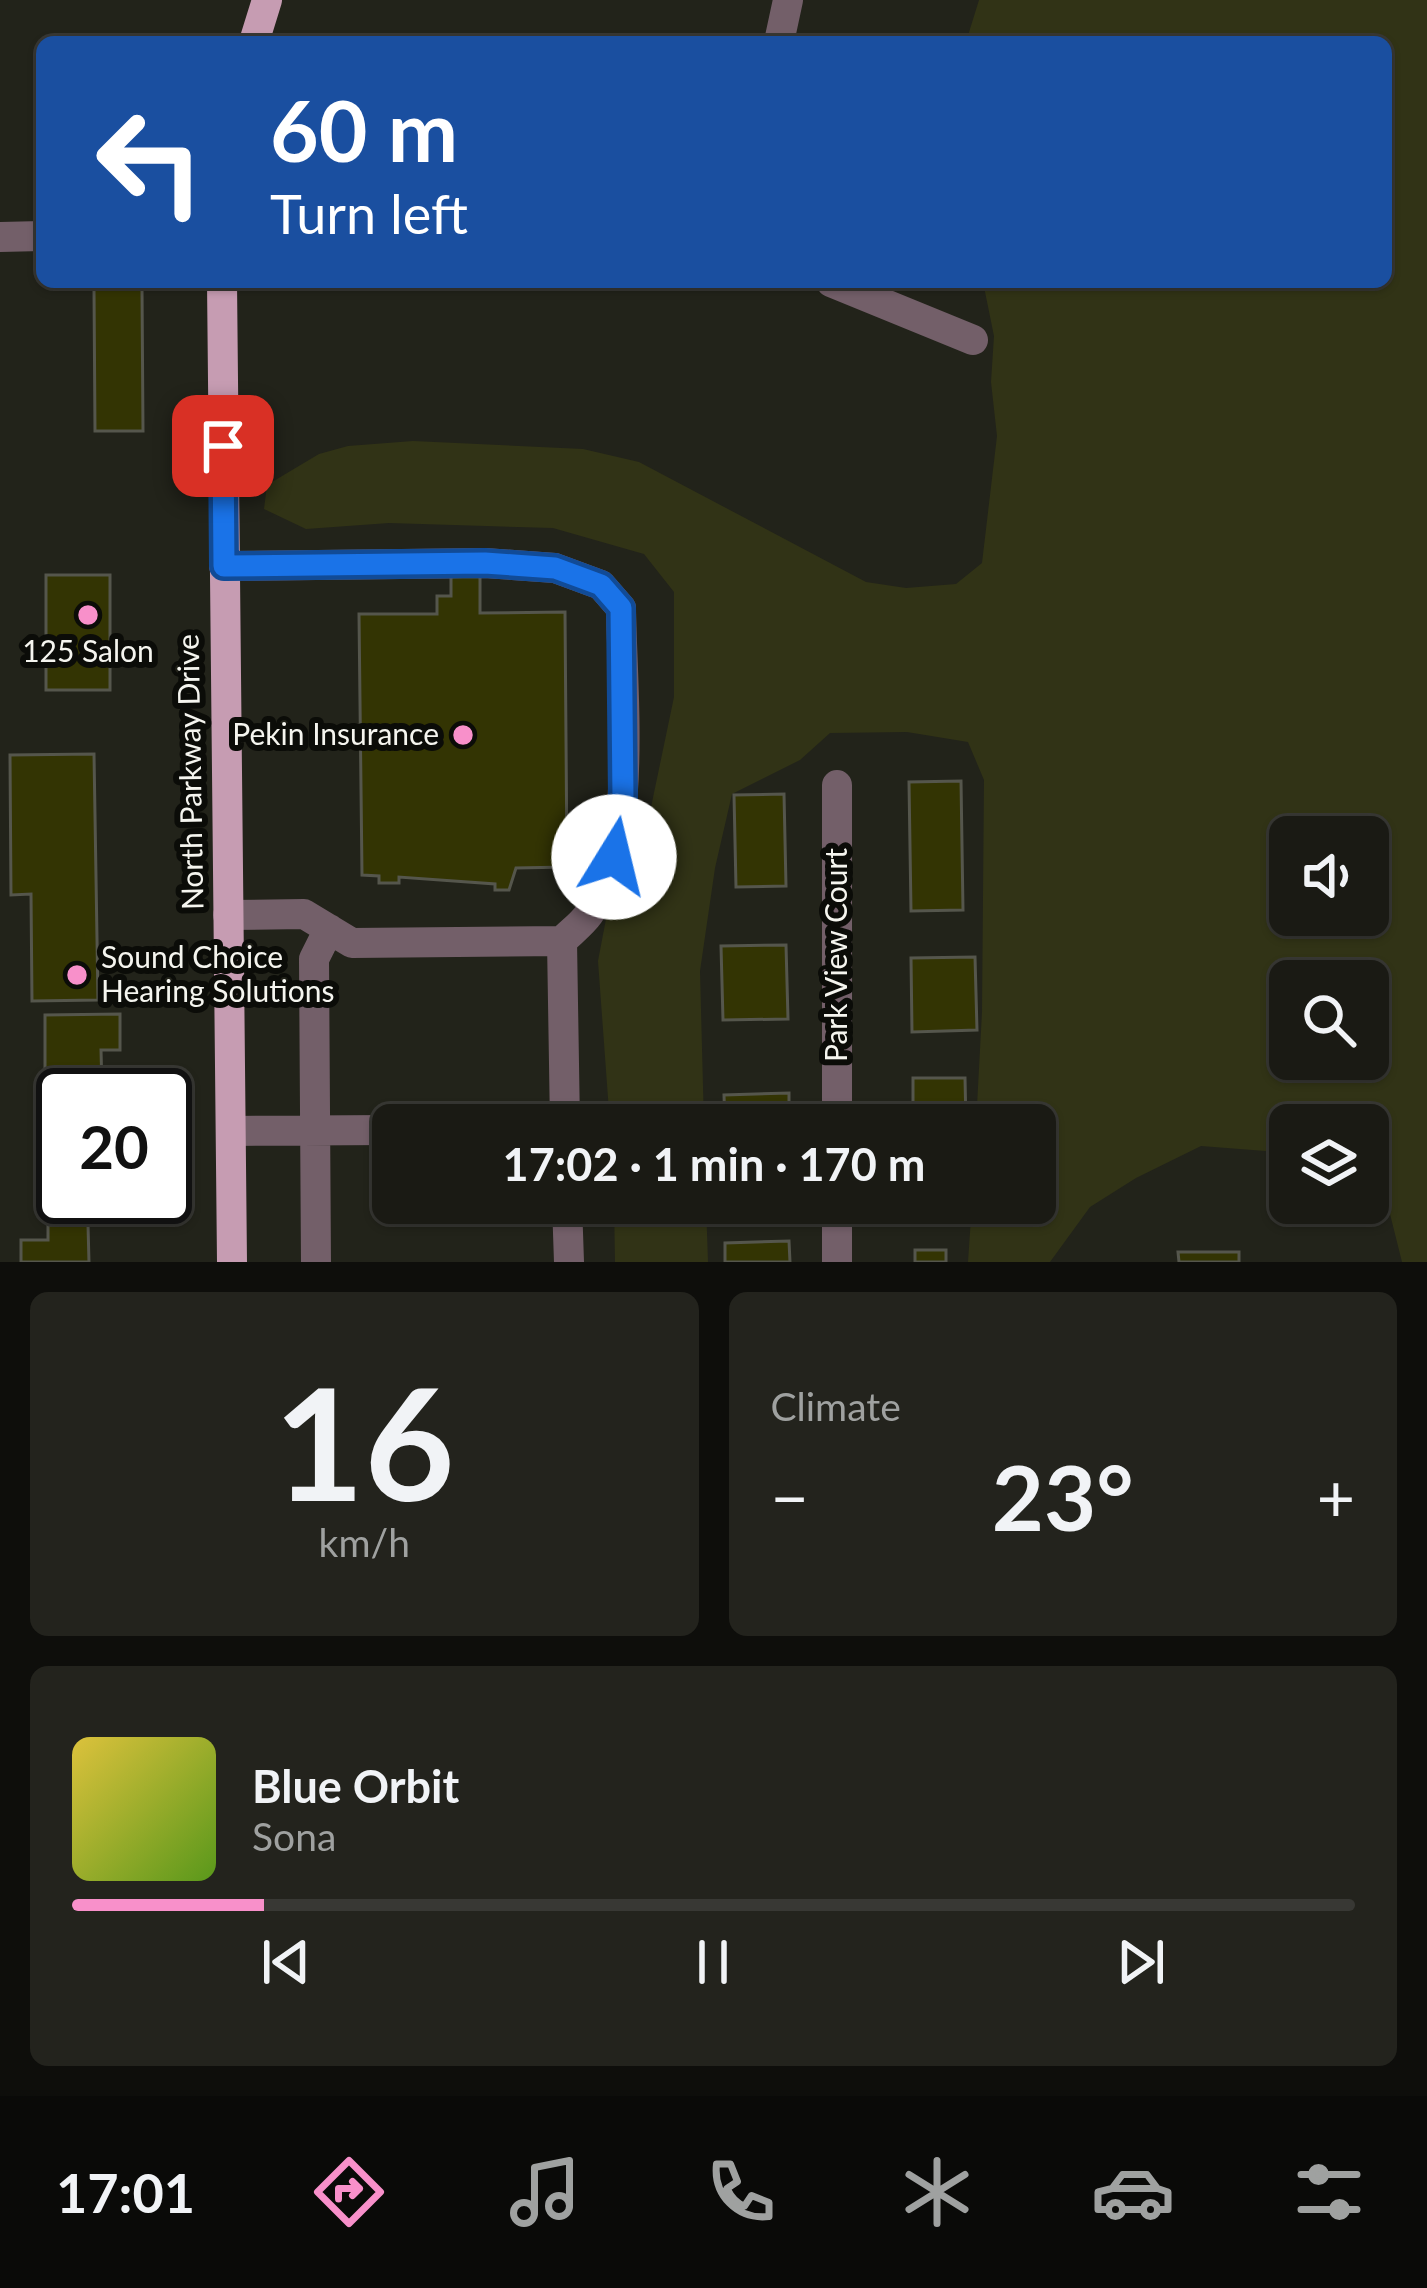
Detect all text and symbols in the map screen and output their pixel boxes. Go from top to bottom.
text: 60 m [270,79,458,180]
icon: left [72,84,228,240]
text: Turn left [270,181,468,246]
pin [172,395,274,497]
icon: arrive [190,413,256,479]
marker: 125 Salon [75,602,101,628]
place label: 125 Salon [22,632,154,668]
street label: North Parkway Drive [169,634,209,910]
place label: Pekin Insurance [232,715,439,751]
marker: Pekin Insurance [450,722,476,748]
position arrow [551,794,677,920]
map controls [1269,816,1389,1224]
button: sound [1269,816,1389,936]
street label: Park View Court [817,848,853,1062]
place label: Sound Choice Hearing Solutions [101,938,335,1008]
button: search [1269,960,1389,1080]
marker: Sound Choice Hearing Solutions [64,962,90,988]
speed limit sign: 20 [36,1068,192,1224]
button: layers [1269,1104,1389,1224]
text: 17:02 · 1 min · 170 m [503,1137,925,1191]
text: 16 [274,1347,455,1534]
text: Climate [771,1383,901,1429]
text: 23° [992,1442,1134,1550]
text: − [771,1457,809,1536]
text: + [1317,1457,1355,1536]
text: km/h [319,1519,410,1565]
text: Blue Orbit [252,1759,459,1813]
text: Sona [252,1813,336,1859]
icon: previous [253,1929,319,1995]
icon: pause [680,1929,746,1995]
icon: next [1108,1929,1174,1995]
icon: directions [307,2150,391,2234]
icon: music [503,2150,587,2234]
icon: phone [699,2150,783,2234]
icon: climate [895,2150,979,2234]
icon: car [1091,2150,1175,2234]
icon: filters [1287,2150,1371,2234]
text: 17:01 [56,2160,195,2225]

